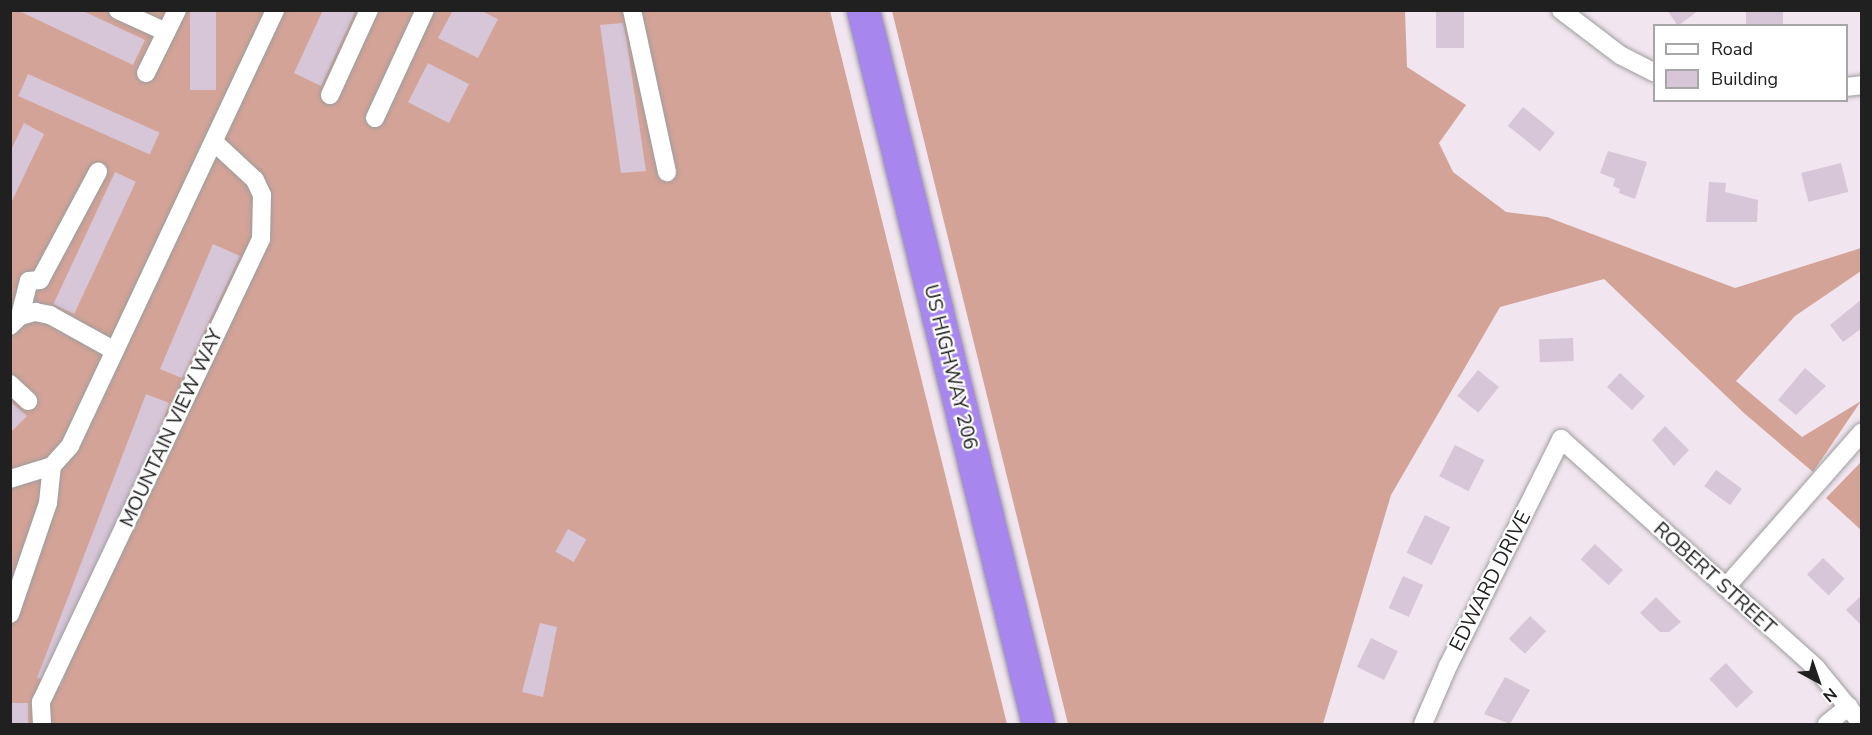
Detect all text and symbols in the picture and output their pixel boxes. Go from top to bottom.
legend [1653,24,1848,102]
text: Road [1711,37,1753,61]
text: Building [1711,67,1778,91]
street label: US HIGHWAY 206 [919,282,983,452]
street label: MOUNTAIN VIEW WAY [115,325,227,531]
street label: EDWARD DRIVE [1444,507,1536,655]
street label: ROBERT STREET [1649,517,1781,639]
north arrow [1788,651,1848,711]
text: N [1818,683,1841,707]

